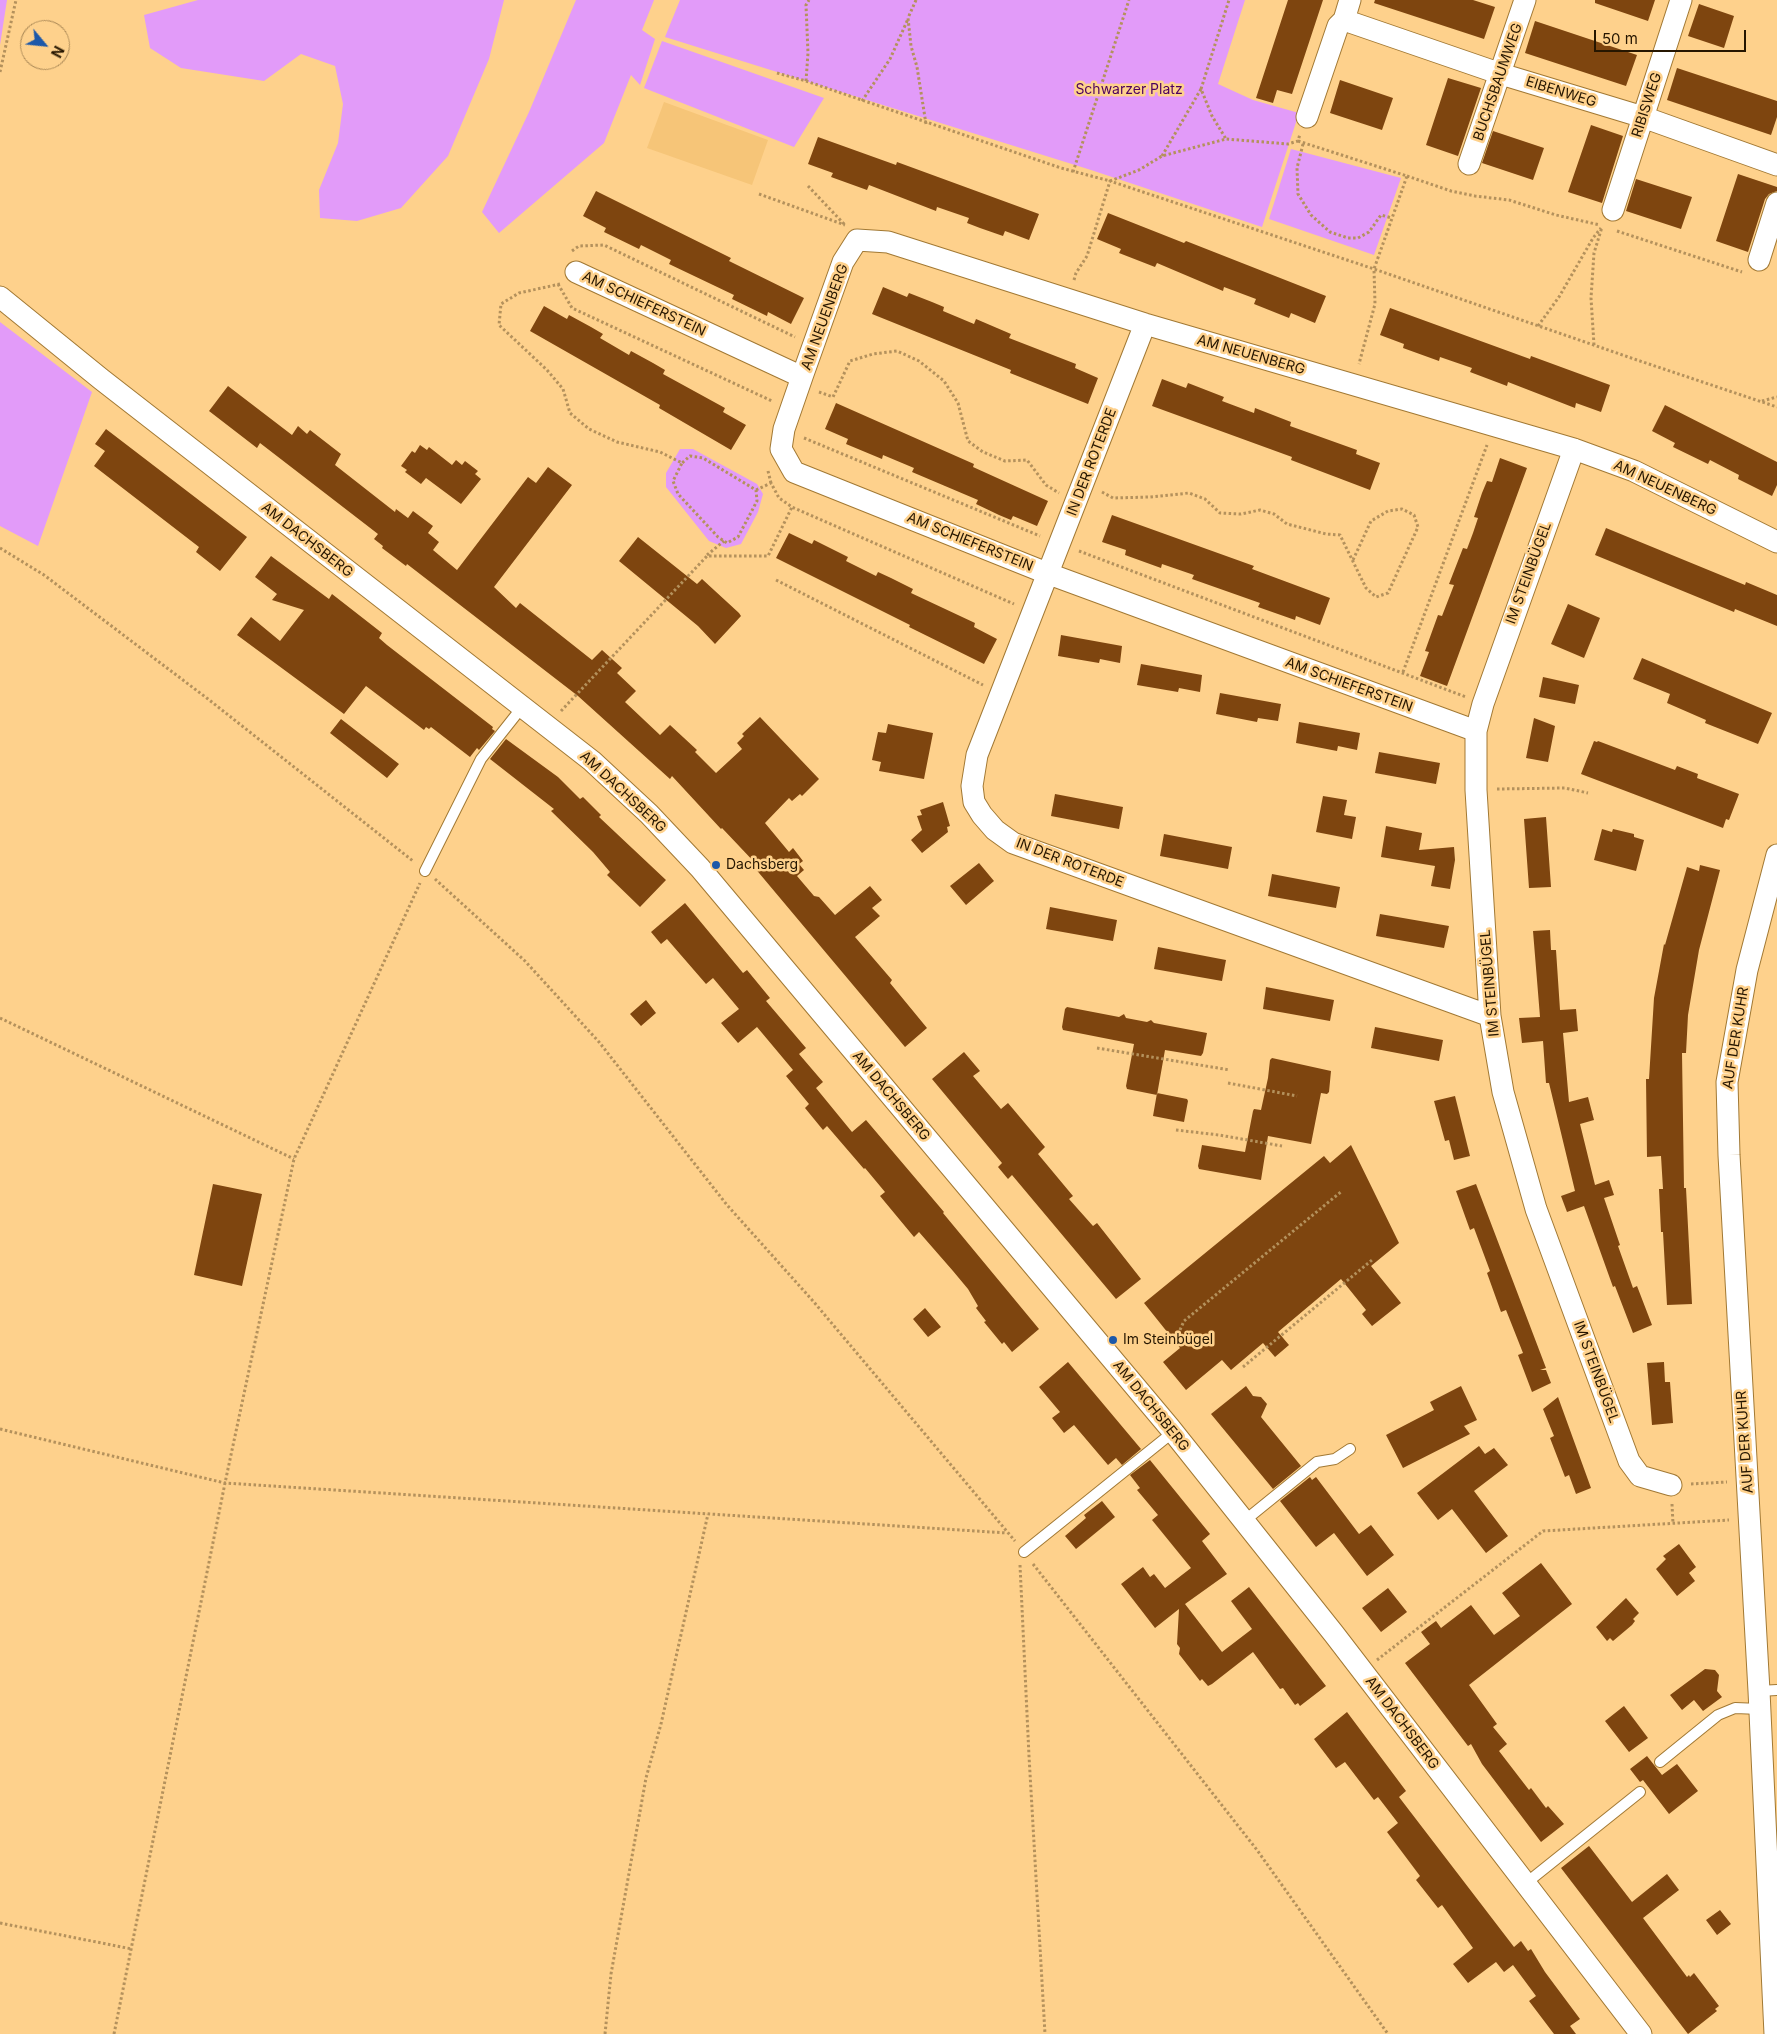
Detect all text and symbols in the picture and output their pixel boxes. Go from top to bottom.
north arrow [20,20,70,70]
scale bar [1597,20,1750,52]
street label: BUCHSBAUMWEG [1470,21,1526,143]
text: 50 m [1602,29,1638,48]
text: N [48,43,68,61]
street label: RIBISWEG [1629,70,1665,140]
street label: EIBENWEG [1524,73,1598,111]
park label: Schwarzer Platz [1075,82,1183,98]
street label: AM NEUENBERG [798,262,852,372]
street label: AM SCHIEFERSTEIN [580,268,708,340]
street label: AM NEUENBERG [1195,332,1307,378]
street label: IN DER ROTERDE [1064,406,1120,518]
street label: AM NEUENBERG [1611,457,1719,519]
street label: AM DACHSBERG [258,499,356,581]
street label: AM SCHIEFERSTEIN [905,509,1035,575]
street label: IM STEINBÜGEL [1503,520,1555,626]
street label: AM SCHIEFERSTEIN [1283,654,1415,716]
street label: AM DACHSBERG [576,748,670,836]
street label: IN DER ROTERDE [1014,835,1126,891]
place label: Dachsberg [726,857,798,873]
marker: Dachsberg [710,859,722,871]
street label: IM STEINBÜGEL [1477,929,1503,1037]
street label: AUF DER KUHR [1720,986,1752,1090]
street label: AM DACHSBERG [849,1048,933,1144]
street label: IM STEINBÜGEL [1570,1319,1622,1425]
place label: Im Steinbügel [1123,1332,1213,1348]
marker: Im Steinbügel [1107,1334,1119,1346]
street label: AM DACHSBERG [1109,1357,1193,1455]
street label: AUF DER KUHR [1733,1390,1757,1494]
street label: AM DACHSBERG [1362,1673,1442,1773]

